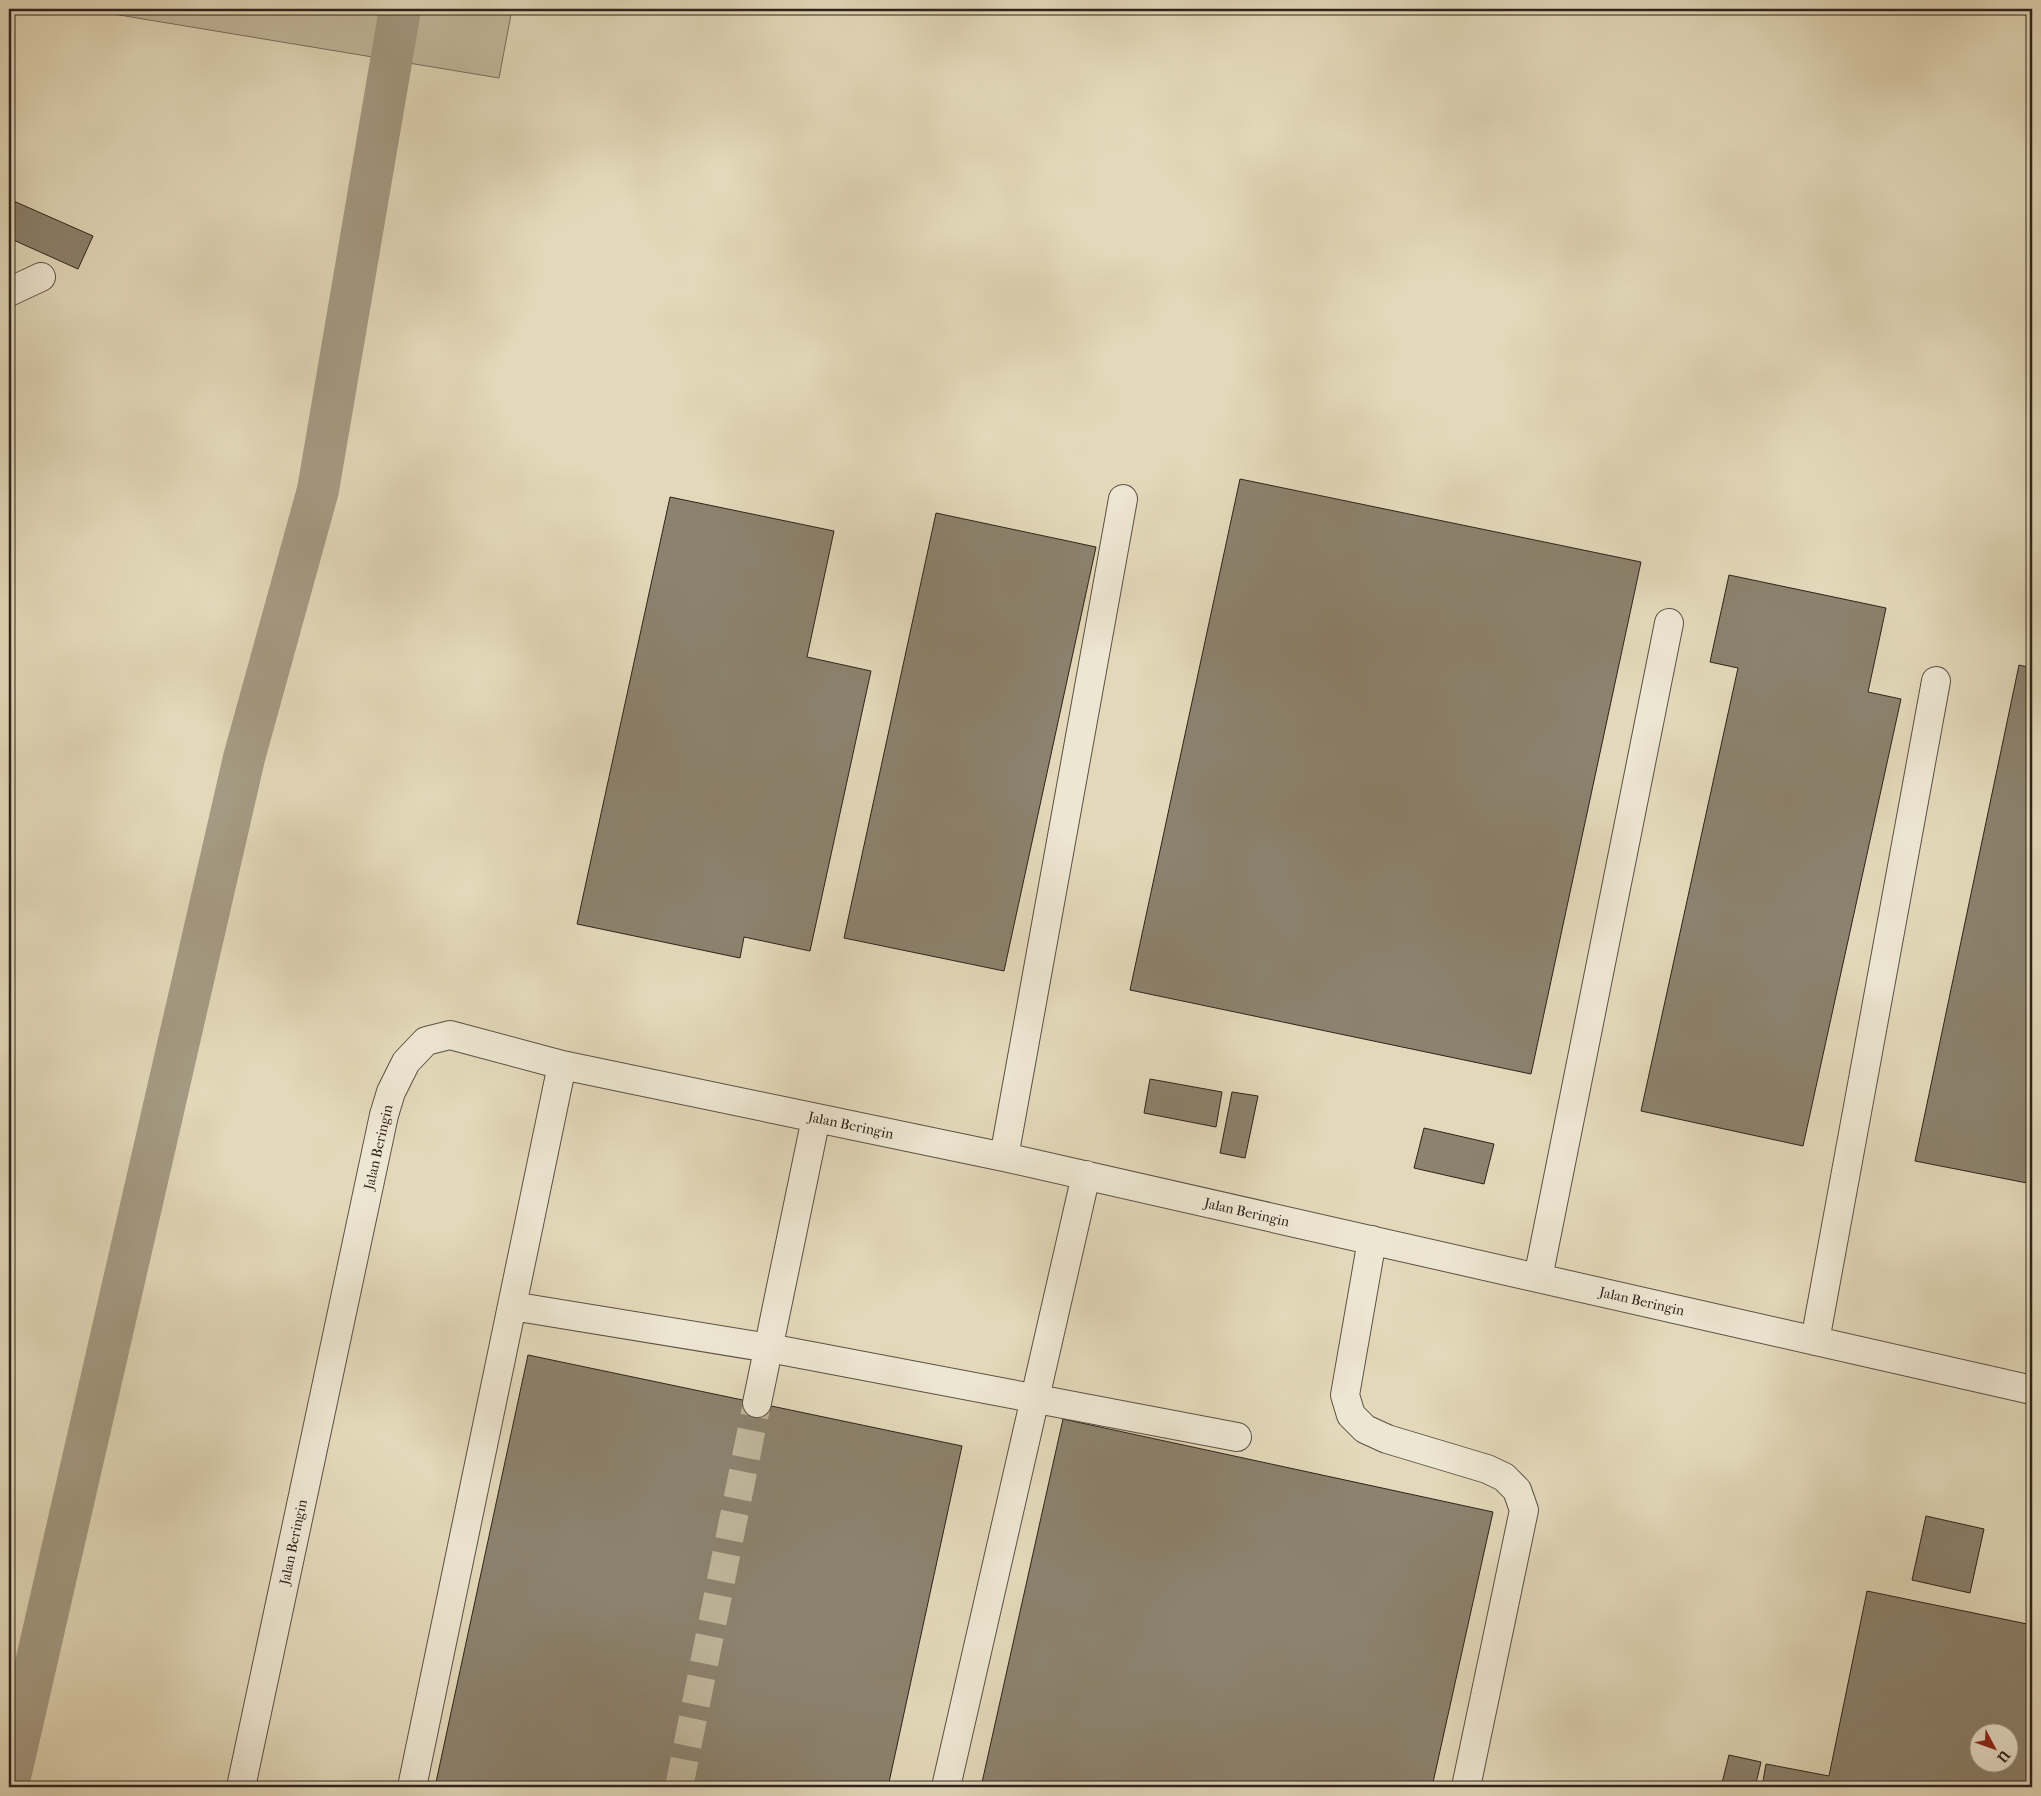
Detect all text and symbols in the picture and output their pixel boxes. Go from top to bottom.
street label: Jalan Beringin [360,1103,397,1192]
street label: Jalan Beringin [806,1108,895,1143]
street label: Jalan Beringin [1202,1194,1291,1231]
street label: Jalan Beringin [1597,1283,1686,1320]
street label: Jalan Beringin [276,1498,311,1587]
north arrow [1968,1724,2018,1774]
text: U [1993,1746,2014,1766]

